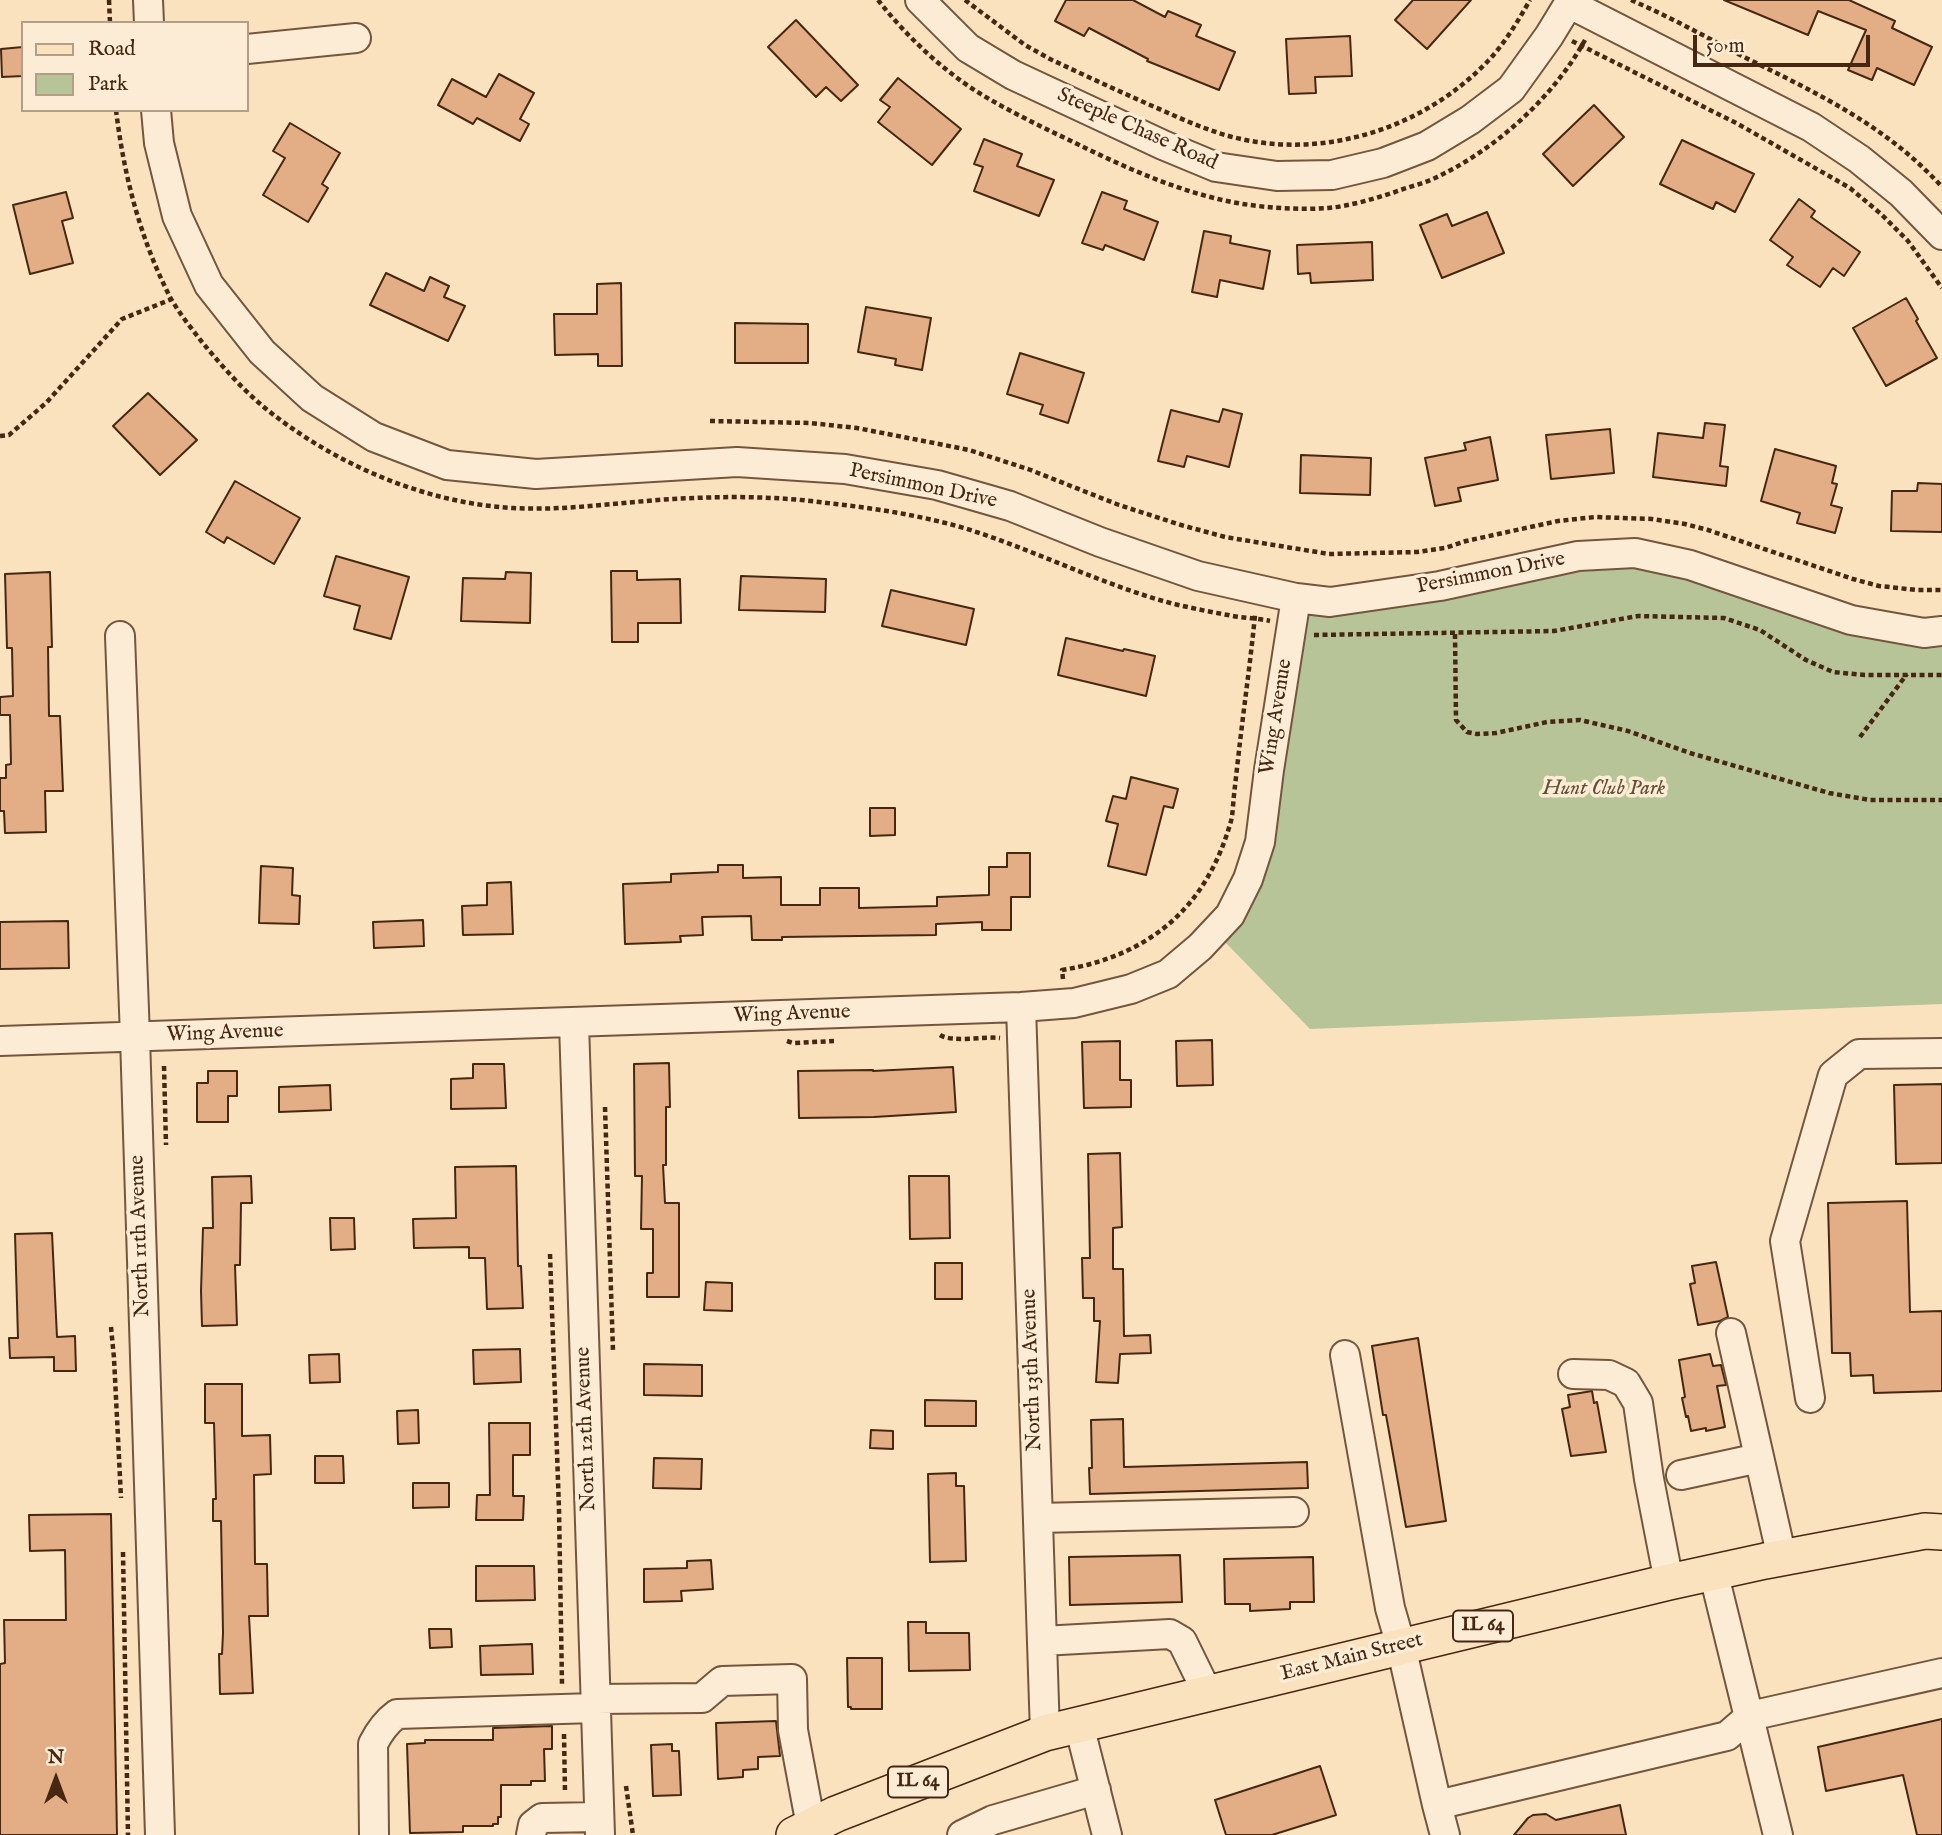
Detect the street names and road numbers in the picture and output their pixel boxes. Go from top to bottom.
street label: Steeple Chase Road [1053,83,1221,177]
street label: Persimmon Drive [847,459,999,515]
street label: Persimmon Drive [1415,547,1567,601]
street label: Wing Avenue [1255,657,1299,777]
street label: Wing Avenue [733,1000,851,1030]
street label: Wing Avenue [166,1019,284,1049]
street label: North 11th Avenue [126,1154,156,1318]
street label: North 13th Avenue [1018,1288,1048,1452]
street label: North 12th Avenue [572,1346,602,1512]
road number: IL 64 [1453,1610,1513,1642]
street label: East Main Street [1279,1628,1425,1688]
road number: IL 64 [888,1766,948,1798]

